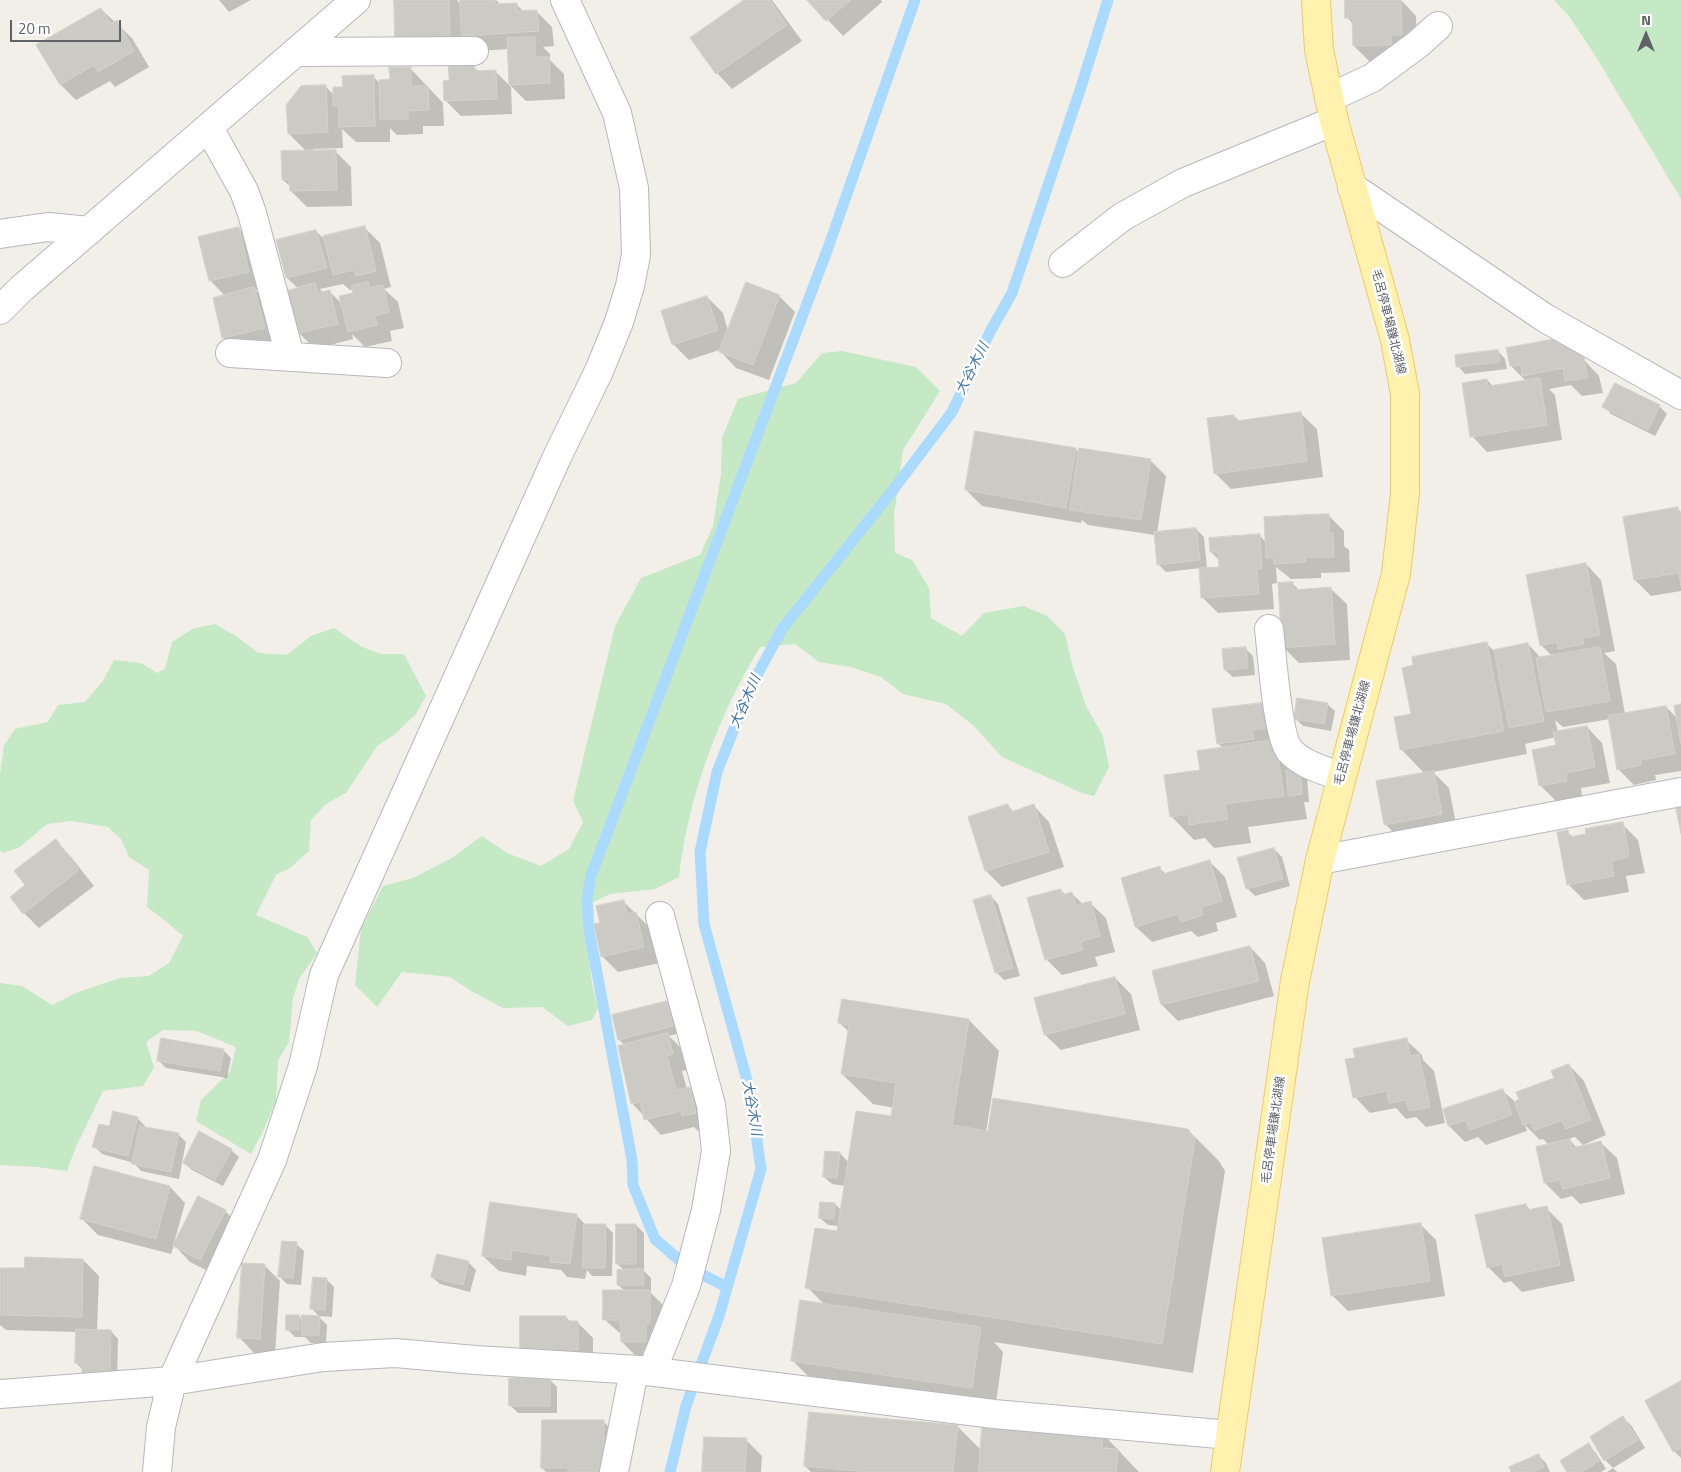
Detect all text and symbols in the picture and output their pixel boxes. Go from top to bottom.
text: N [1641,9,1651,30]
scale bar [12,10,124,42]
north arrow [1621,10,1671,60]
text: 20 m [18,17,51,40]
street label: 毛呂停車場鎌北湖線 [1368,268,1408,376]
water label: 大谷木川 [953,340,993,398]
water label: 大谷木川 [727,673,765,731]
street label: 毛呂停車場鎌北湖線 [1332,679,1374,787]
street label: 毛呂停車場鎌北湖線 [1259,1076,1289,1184]
water label: 大谷木川 [738,1079,764,1137]

